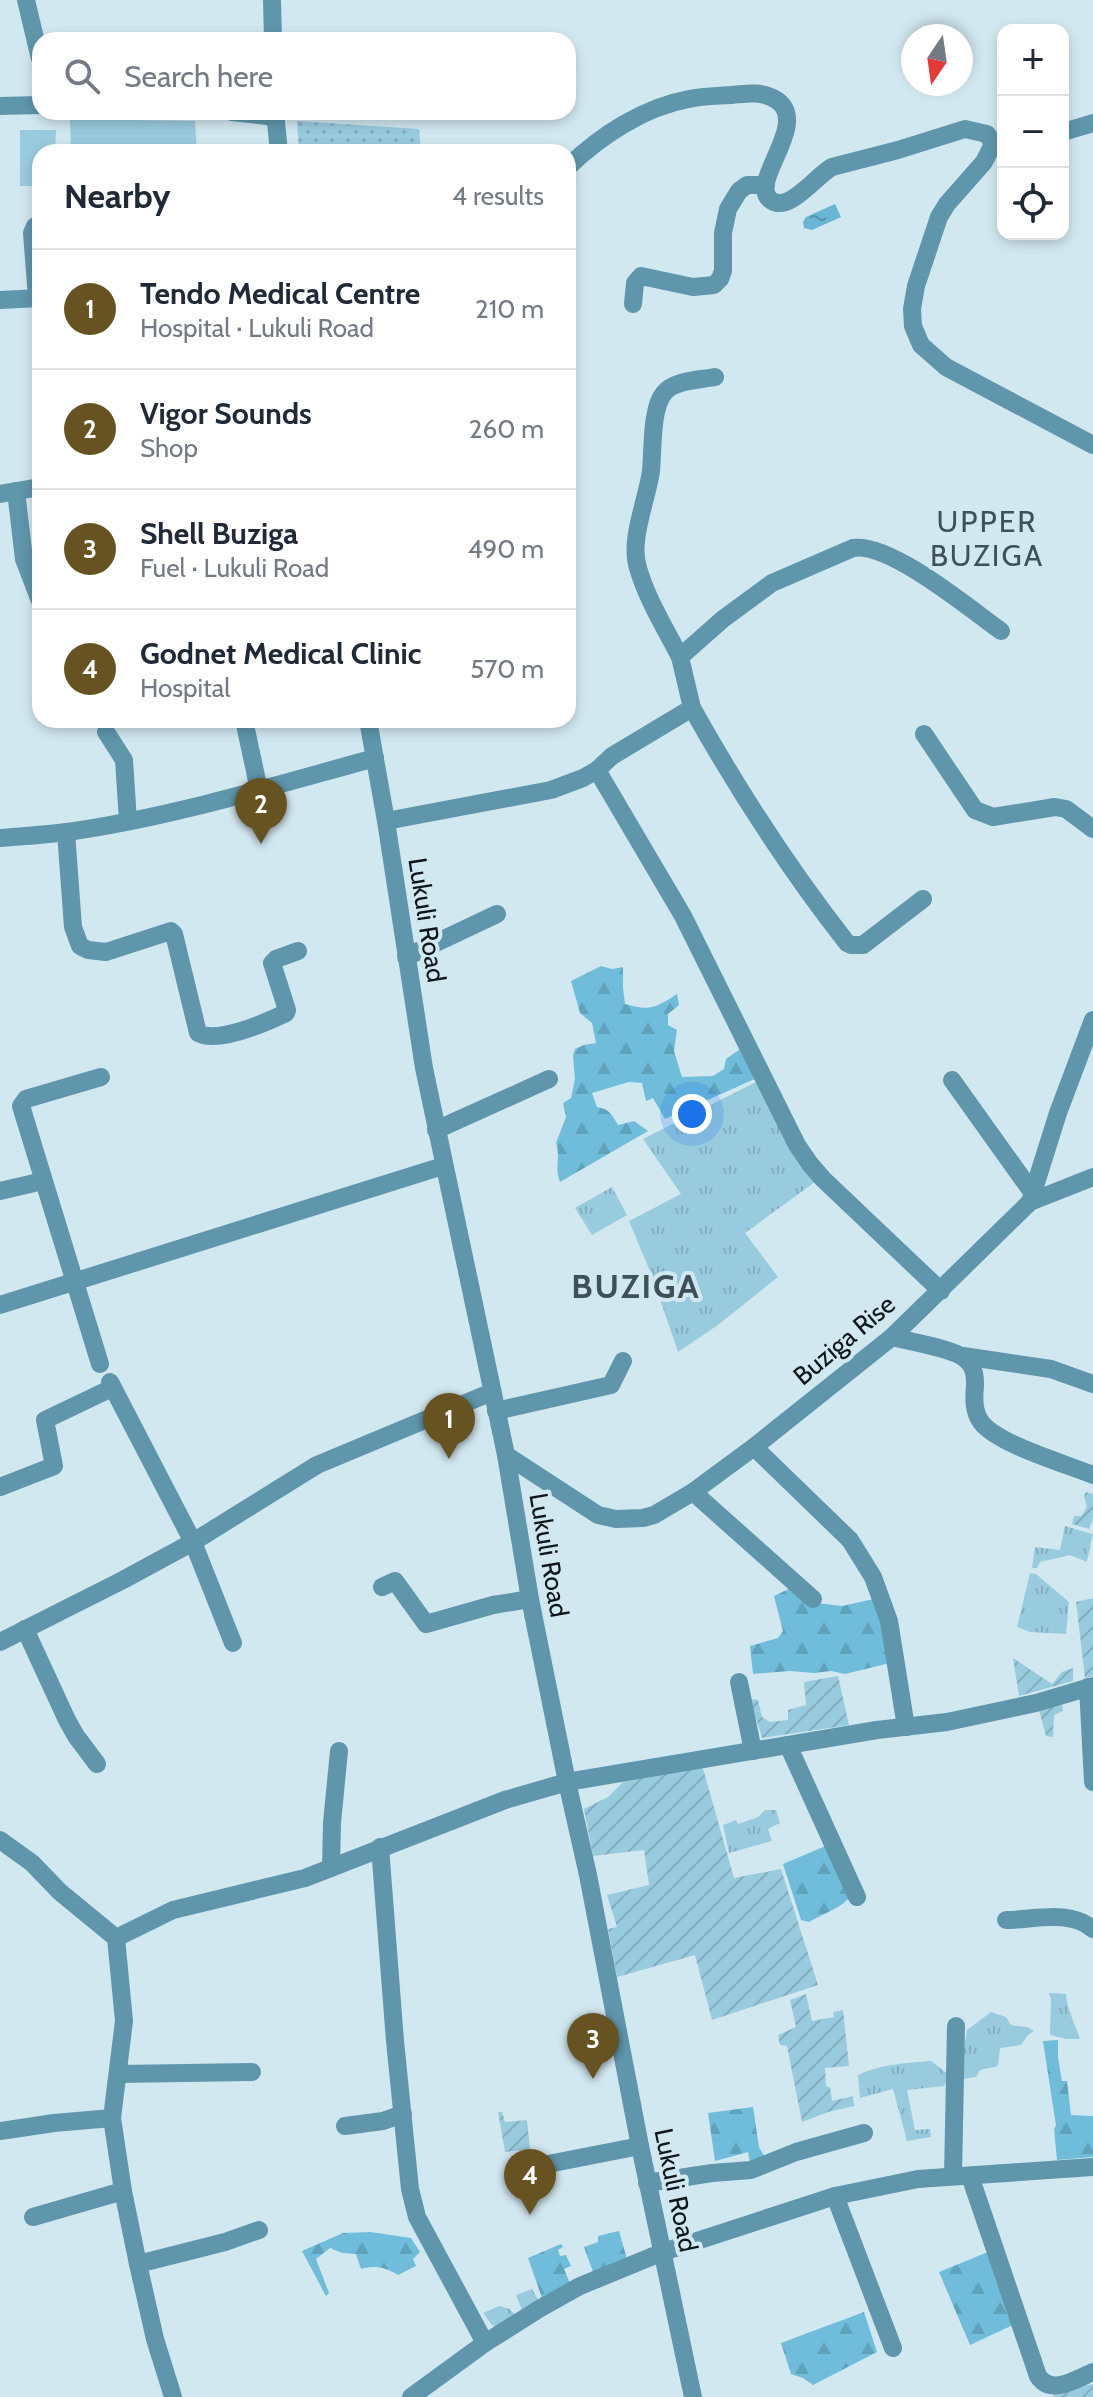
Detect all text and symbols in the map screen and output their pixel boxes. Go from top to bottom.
north arrow [901,24,973,96]
map controls [997,24,1069,240]
button: + [997,24,1069,96]
search box [32,32,576,120]
icon: search [60,54,104,98]
text: Search here [124,58,273,95]
button: − [997,96,1069,168]
button: locate [997,168,1069,240]
text: Nearby [64,175,171,217]
text: 4 results [452,180,544,212]
text: Tendo Medical Centre [140,275,420,312]
text: 1 [85,293,95,325]
text: 210 m [475,293,544,325]
text: Hospital · Lukuli Road [140,312,374,344]
text: Vigor Sounds [140,395,312,432]
text: 2 [83,413,97,445]
text: 260 m [469,413,544,445]
text: Shop [140,432,198,464]
district label: UPPER BUZIGA [930,503,1044,574]
text: Shell Buziga [140,515,298,552]
text: 3 [83,533,97,565]
text: 490 m [467,533,544,565]
text: Fuel · Lukuli Road [140,552,329,584]
text: Godnet Medical Clinic [140,635,421,672]
text: 4 [82,653,98,685]
text: 570 m [470,653,544,685]
text: Hospital [140,672,230,704]
pin: 2 [235,778,287,844]
street label: Lukuli Road [401,855,453,985]
your location [672,1094,712,1134]
district label: BUZIGA [571,1265,701,1307]
street label: Buziga Rise [787,1288,901,1392]
pin: 1 [423,1393,475,1459]
street label: Lukuli Road [522,1490,576,1620]
pin: 3 [567,2013,619,2079]
street label: Lukuli Road [647,2125,705,2255]
pin: 4 [504,2149,556,2215]

